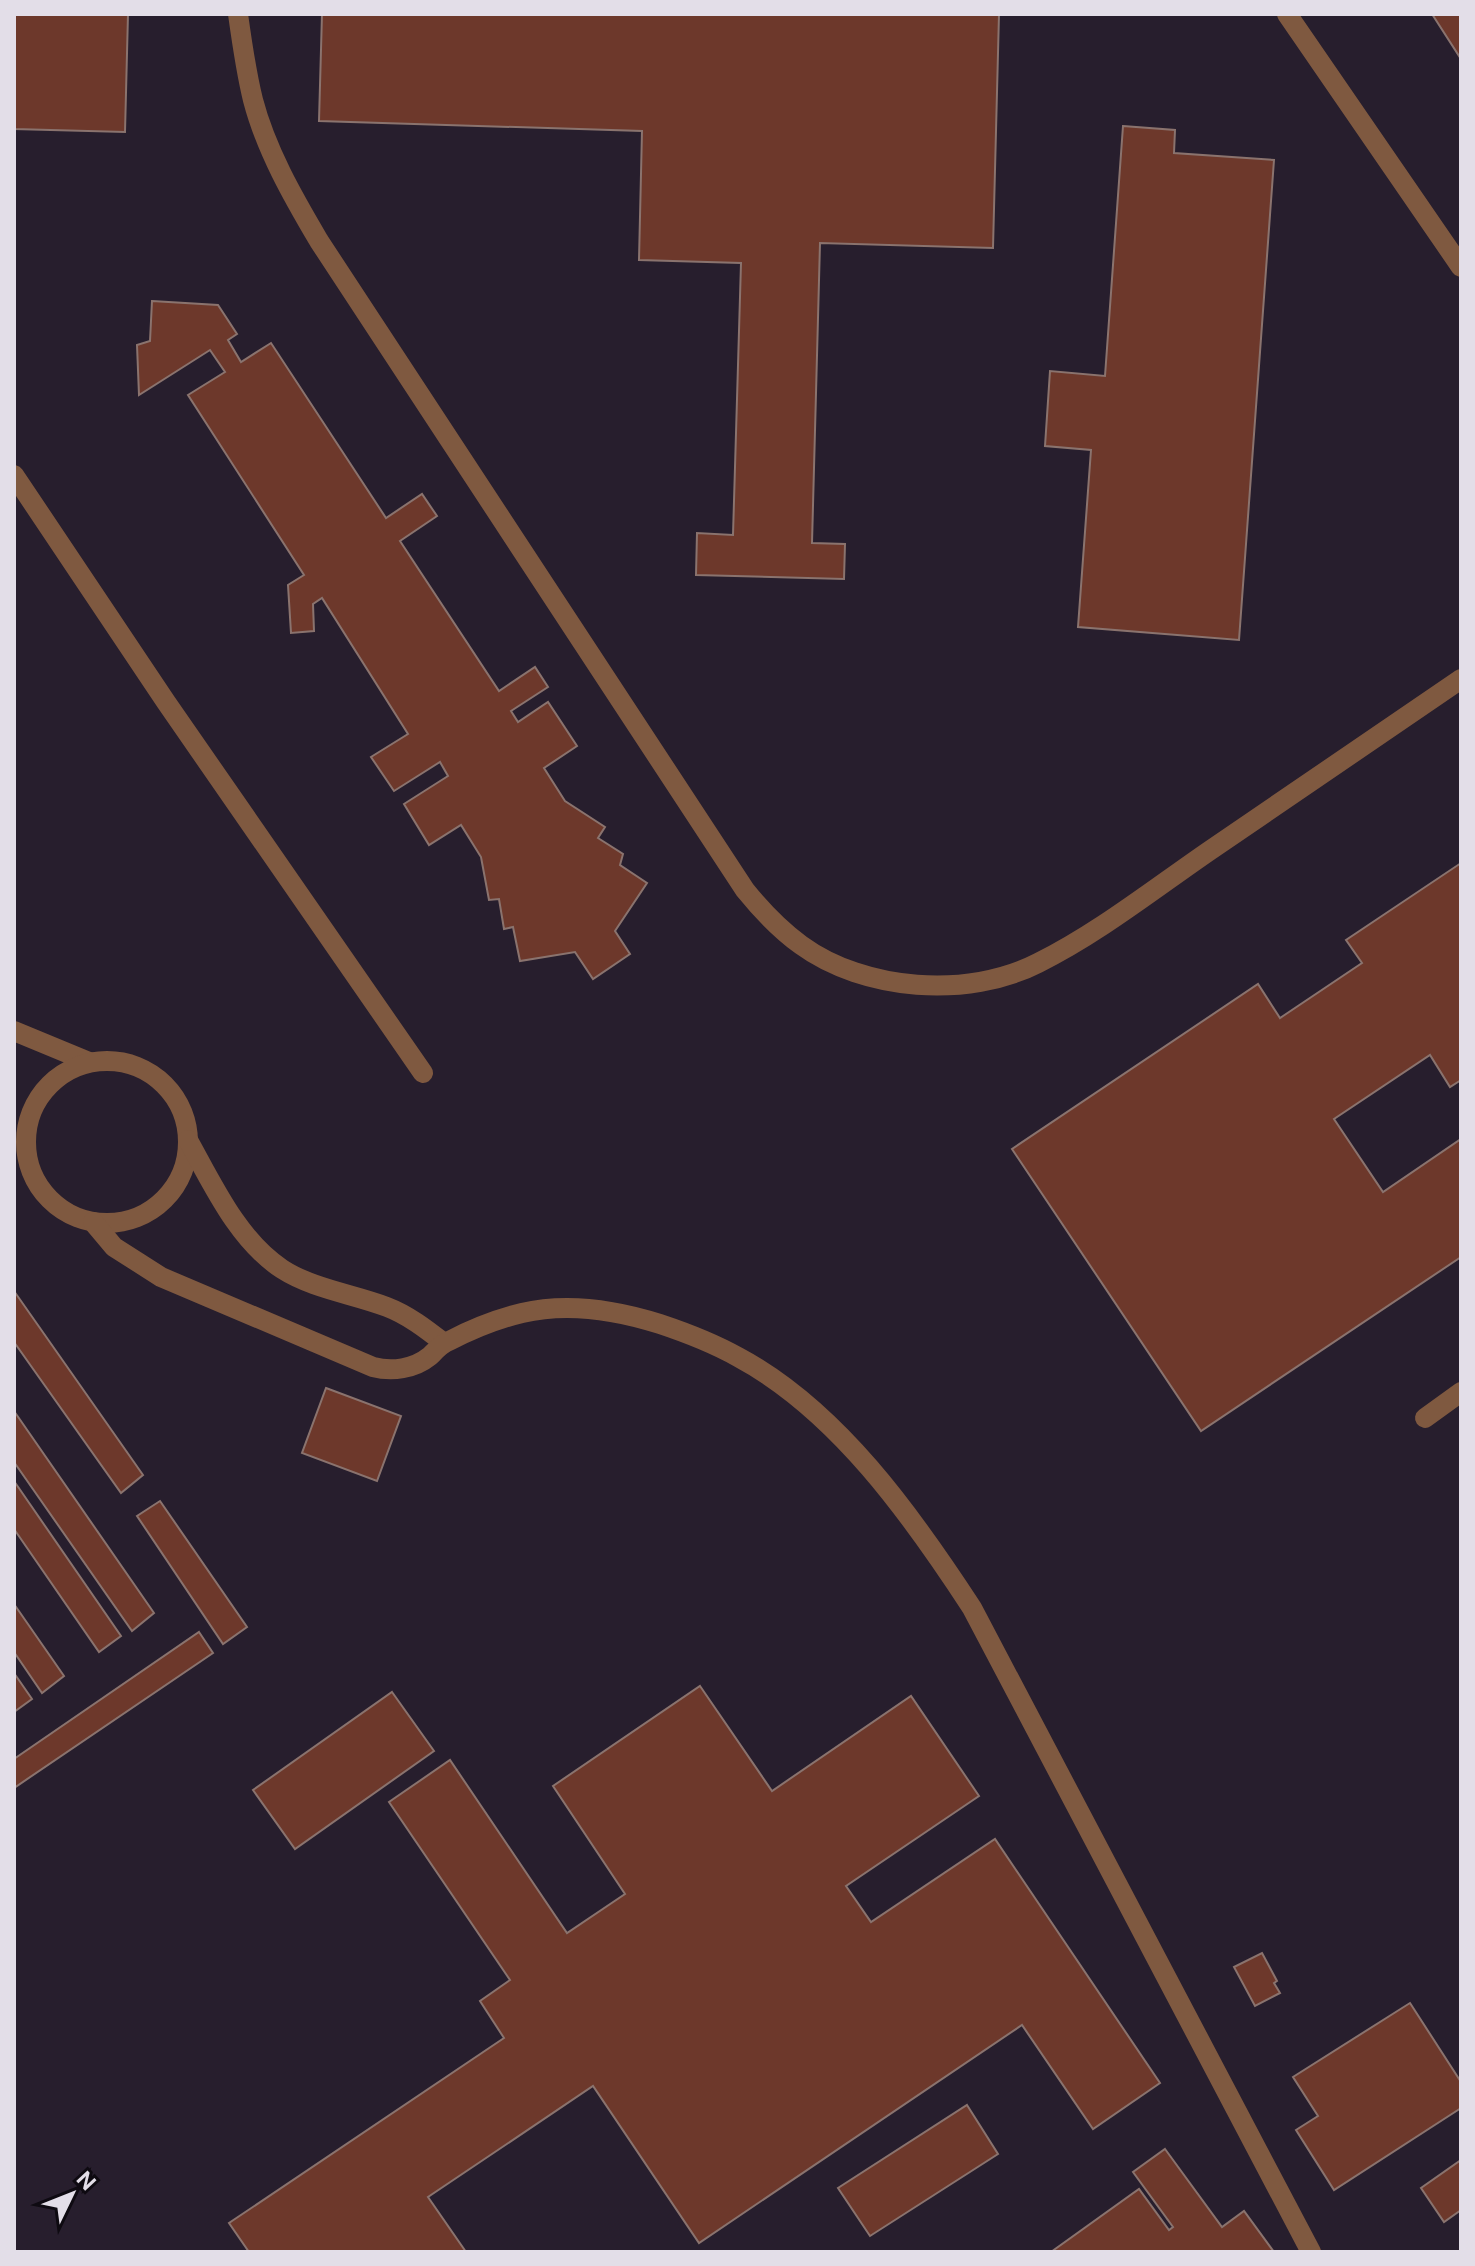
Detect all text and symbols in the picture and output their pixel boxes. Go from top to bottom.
north arrow [32,2154,112,2234]
text: N [70,2165,102,2196]

